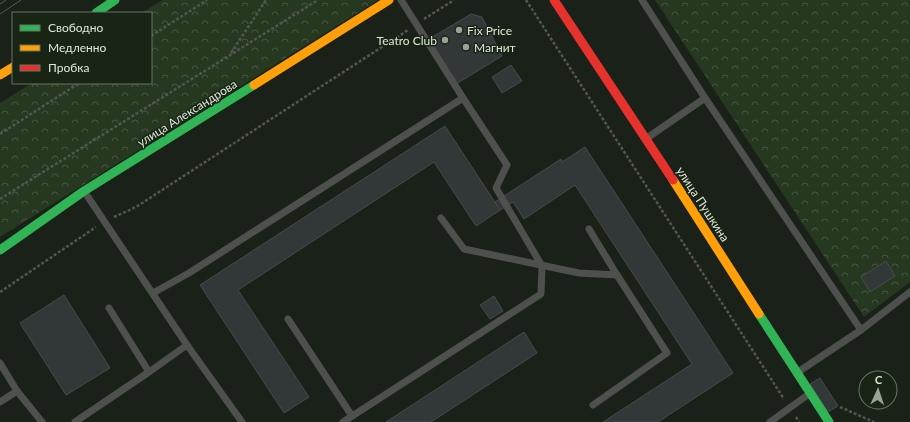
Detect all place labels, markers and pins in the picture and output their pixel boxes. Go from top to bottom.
place label: Fix Price [467,23,512,38]
marker: Fix Price [454,25,464,35]
place label: Teatro Club [377,33,437,48]
marker: Teatro Club [440,35,450,45]
place label: Магнит [474,40,516,55]
marker: Магнит [461,42,471,52]

